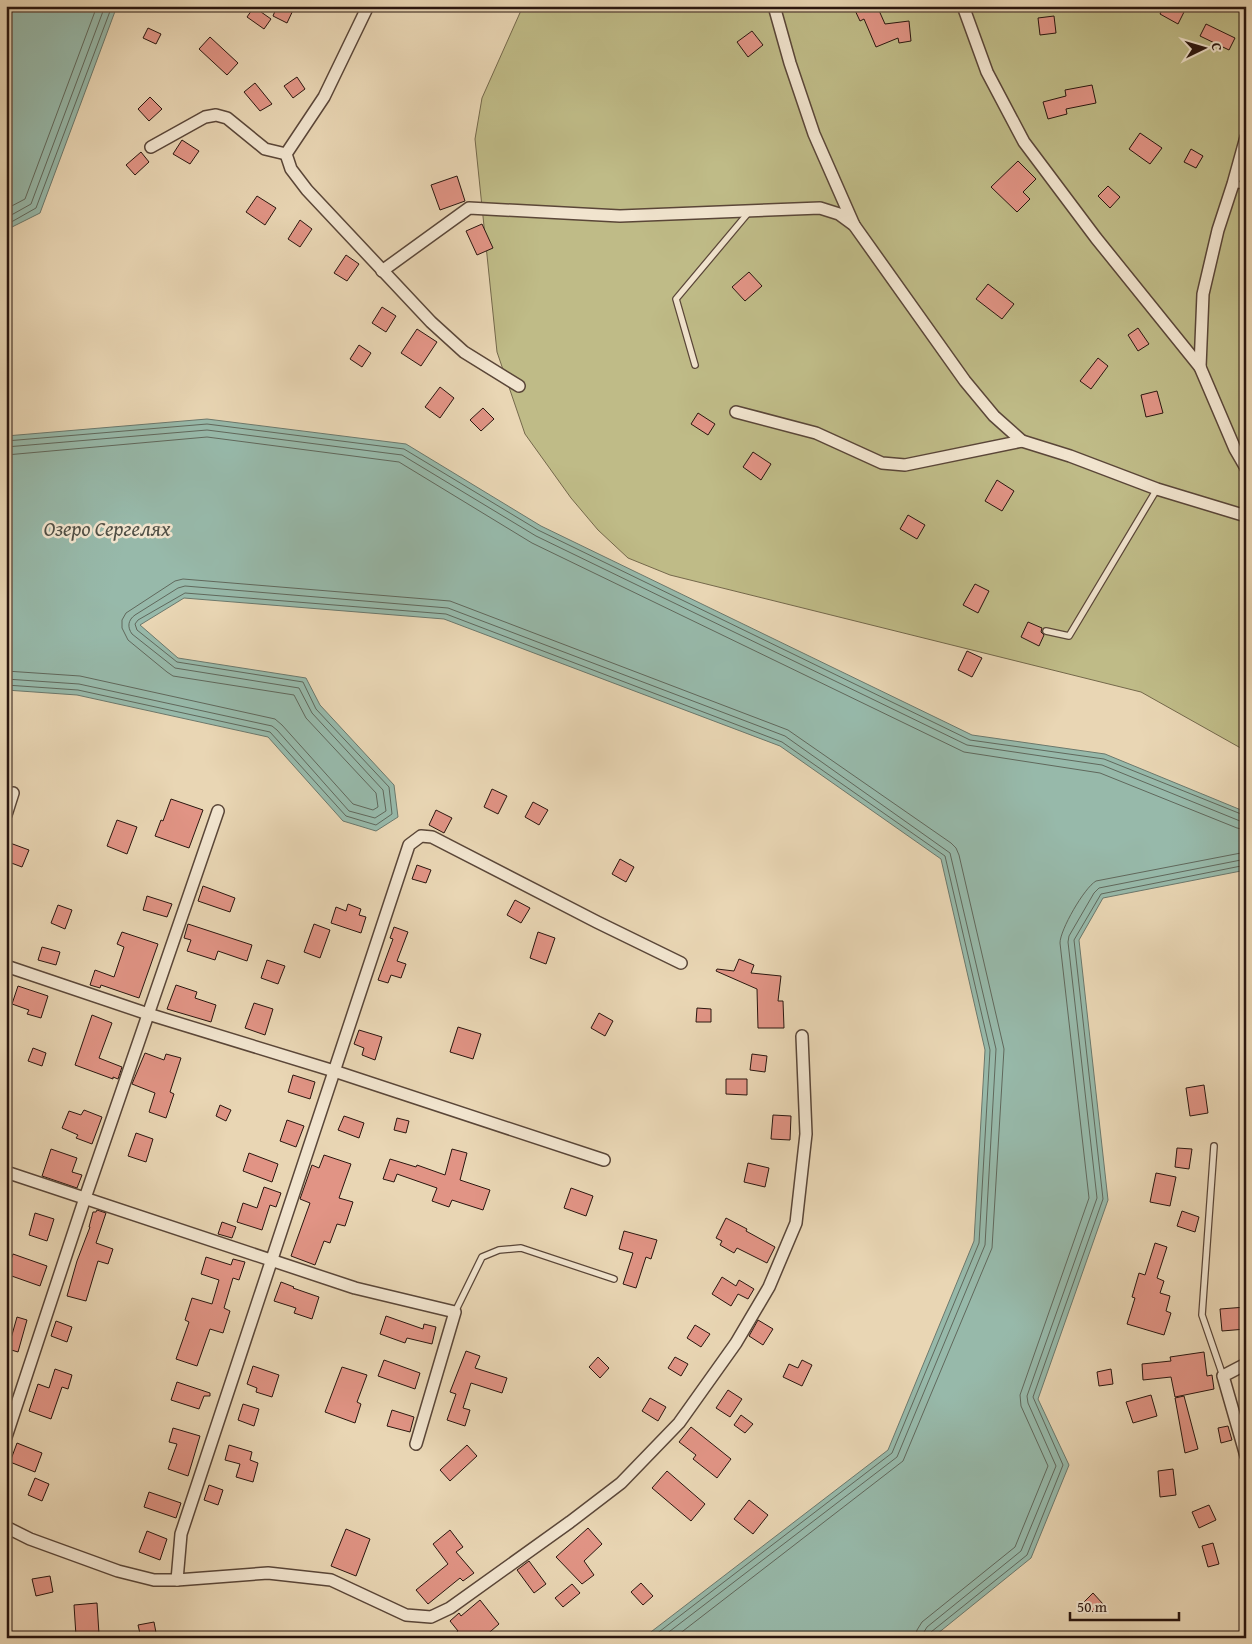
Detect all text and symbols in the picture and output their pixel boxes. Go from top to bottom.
north arrow [1180,22,1230,72]
text: С [1207,42,1227,52]
water label: Озеро Сергелях [44,513,171,544]
scale bar [1070,1589,1178,1621]
text: 50 m [1077,1596,1108,1617]

